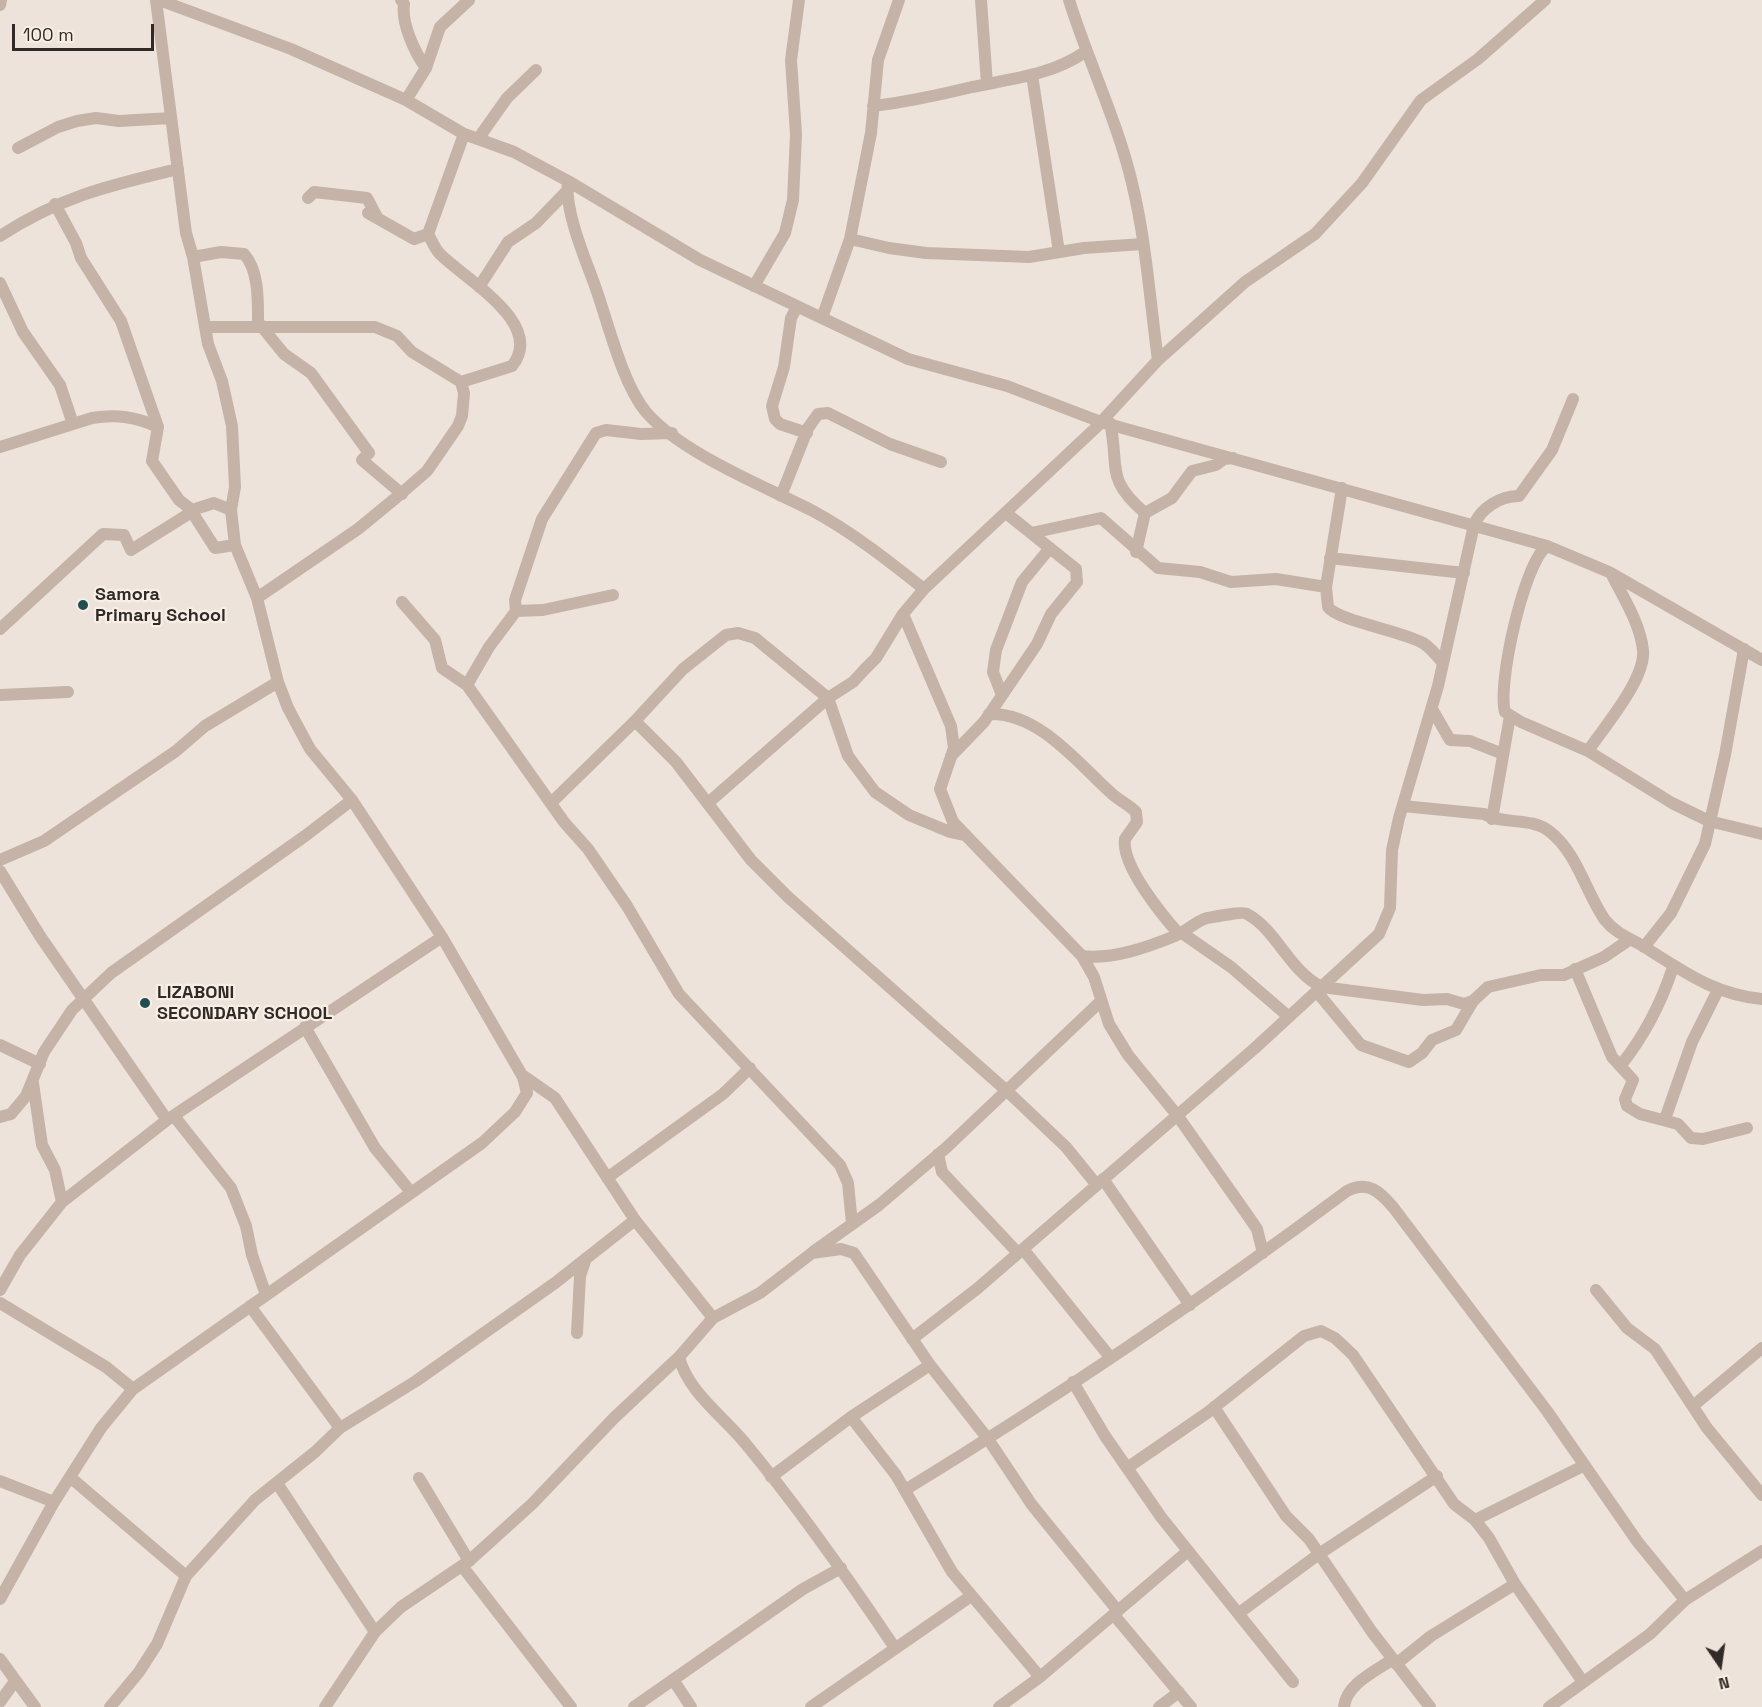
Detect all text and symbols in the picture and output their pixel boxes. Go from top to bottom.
scale bar [15,12,158,50]
text: 100 m [23,23,74,46]
place label: Samora Primary School [95,584,226,626]
marker: Samora Primary School [76,598,90,612]
place label: LIZABONI SECONDARY SCHOOL [157,982,332,1024]
marker: LIZABONI SECONDARY SCHOOL [138,996,152,1010]
north arrow [1690,1635,1750,1695]
text: N [1717,1672,1732,1694]

